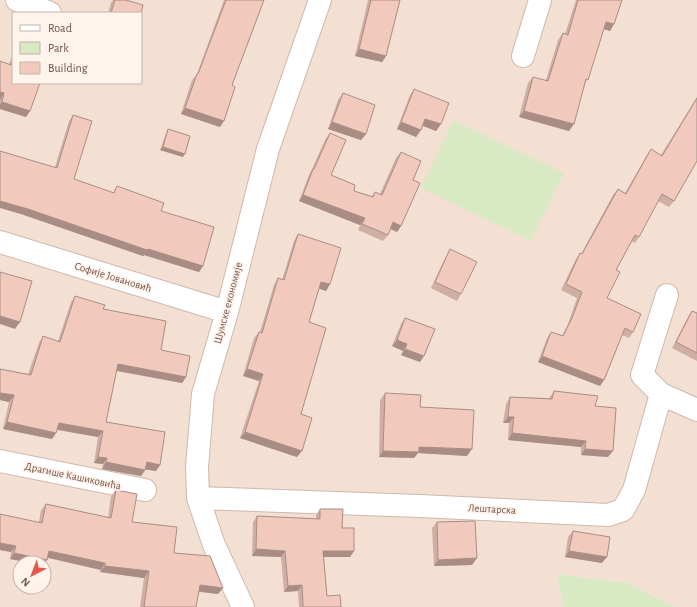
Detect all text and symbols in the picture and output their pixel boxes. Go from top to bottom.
legend [12,12,142,84]
text: Road [48,22,72,34]
text: Park [48,42,69,54]
text: Building [48,62,88,74]
street label: Софије Јовановић [73,260,153,294]
street label: Шумске економије [212,261,244,345]
street label: Драгише Кашиковића [24,460,122,492]
street label: Лештарска [468,502,516,516]
north arrow [12,555,52,595]
text: N [19,575,32,589]

